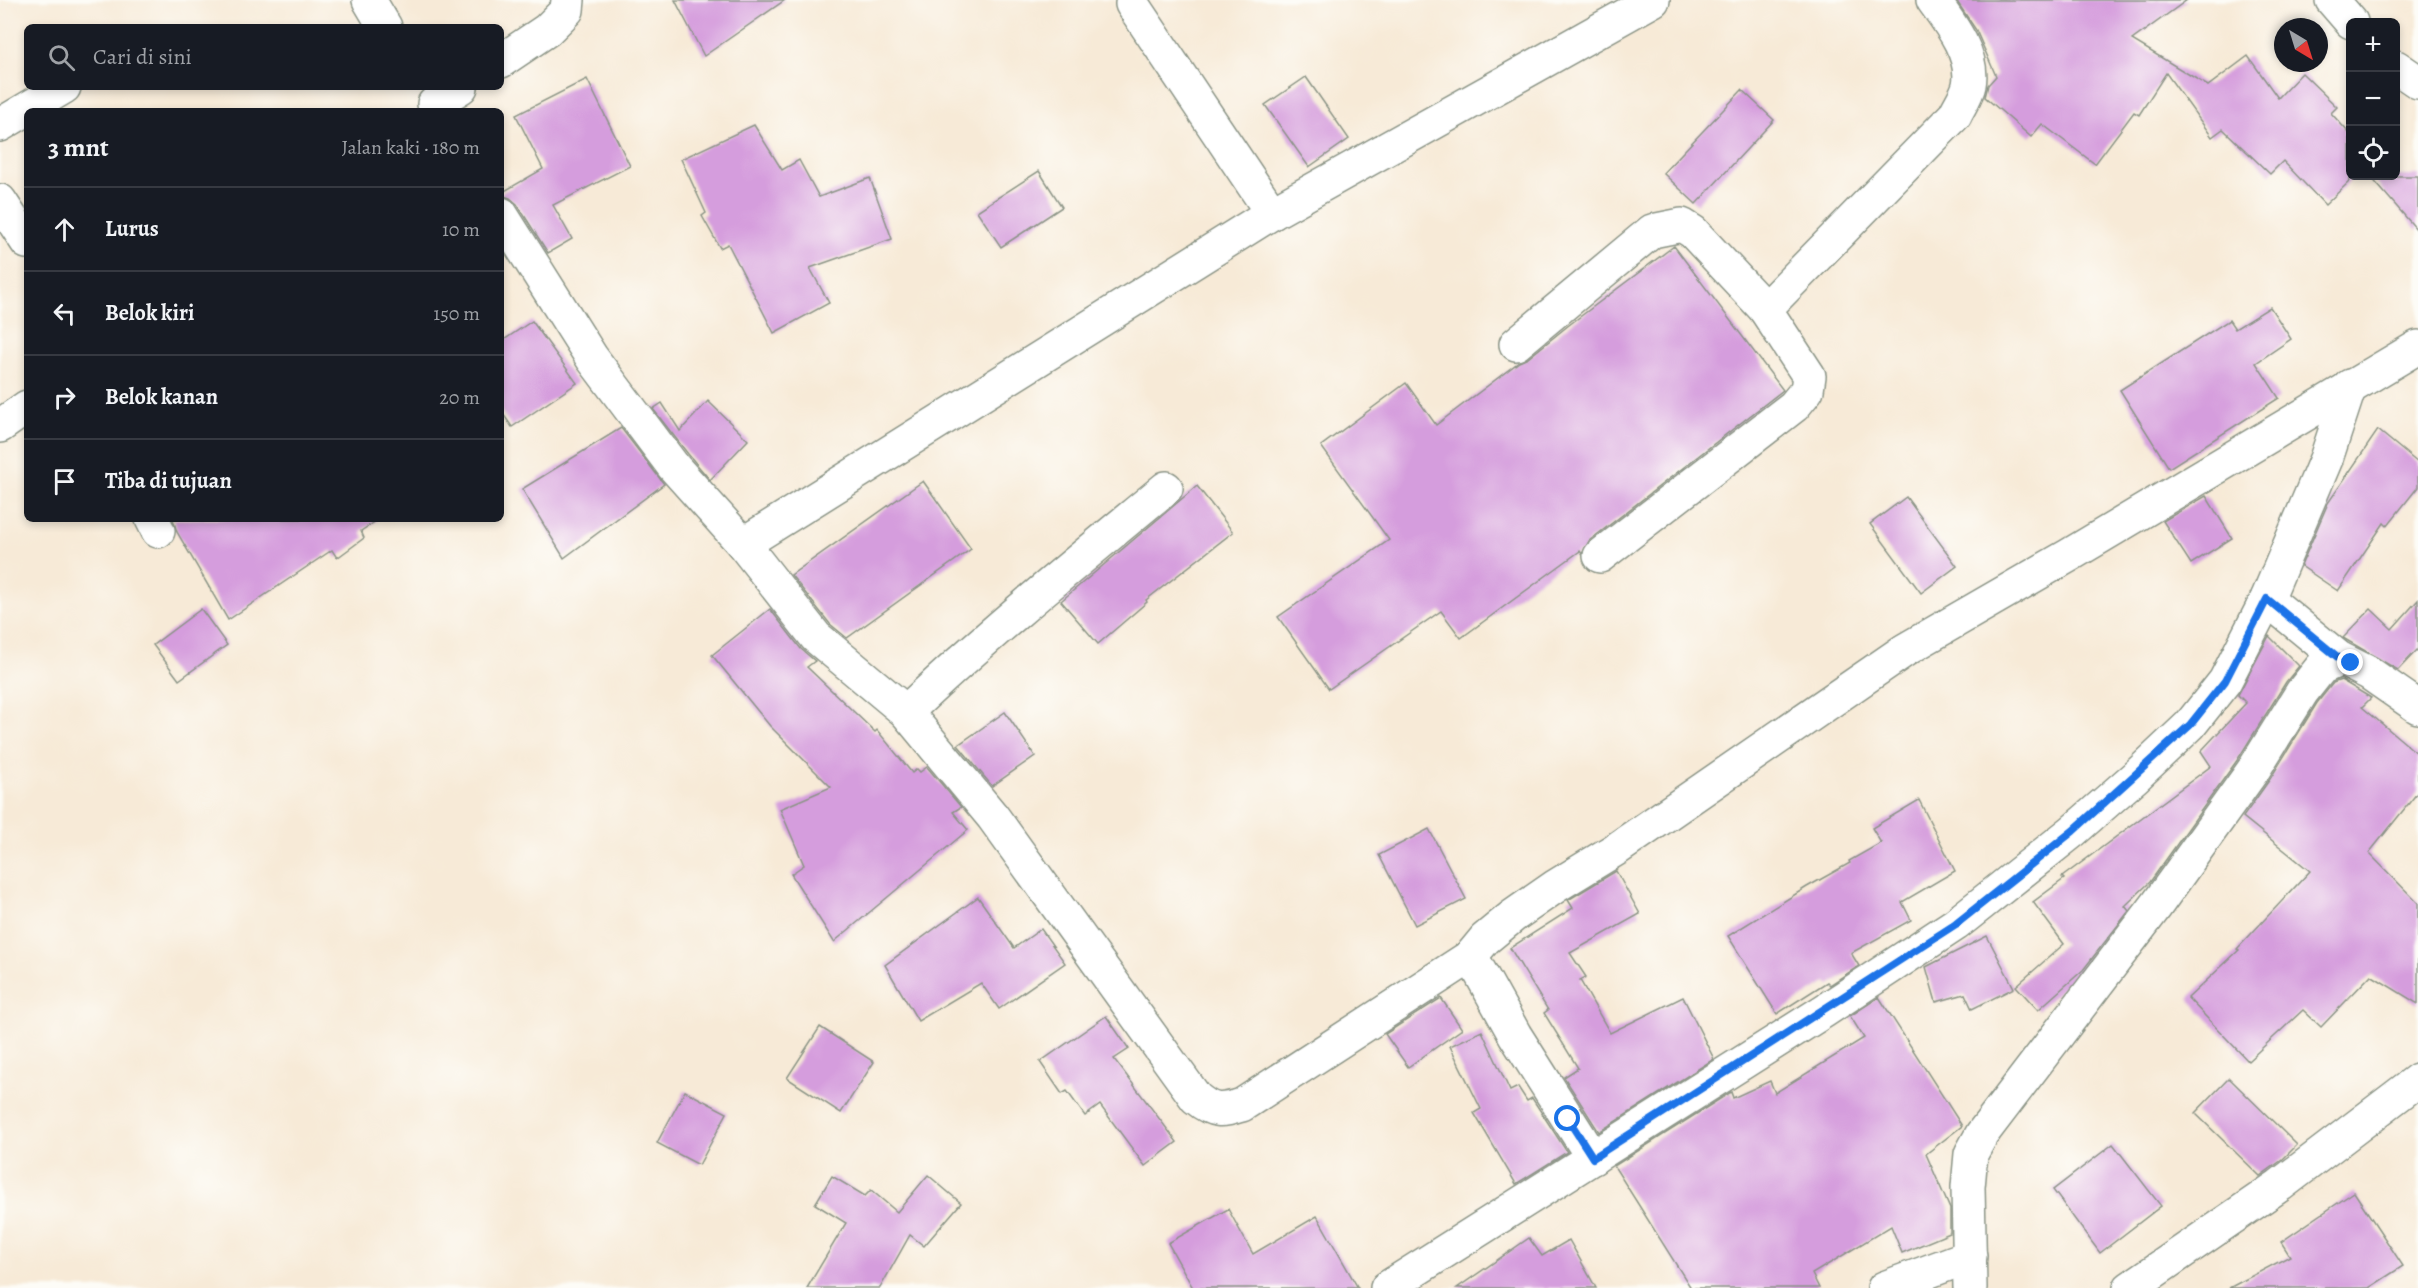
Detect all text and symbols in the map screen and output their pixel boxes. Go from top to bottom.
north arrow [2274,18,2328,72]
map controls [2346,18,2400,180]
button: + [2346,18,2400,72]
search box [24,24,504,90]
icon: search [45,41,78,74]
text: Cari di sini [93,42,192,72]
button: − [2346,72,2400,126]
button: locate [2346,126,2400,180]
text: 3 mnt [48,130,109,165]
text: Jalan kaki · 180 m [342,134,480,161]
icon: ahead [48,213,81,246]
text: Lurus [105,214,159,244]
text: 10 m [442,216,480,243]
icon: left [48,297,81,330]
text: Belok kiri [105,298,194,328]
text: 150 m [433,300,480,327]
icon: right [48,381,81,414]
text: Belok kanan [105,382,218,412]
text: 20 m [439,384,480,411]
icon: arrive [48,465,81,498]
text: Tiba di tujuan [105,466,232,496]
route end [2337,649,2363,675]
route start [1554,1105,1580,1131]

